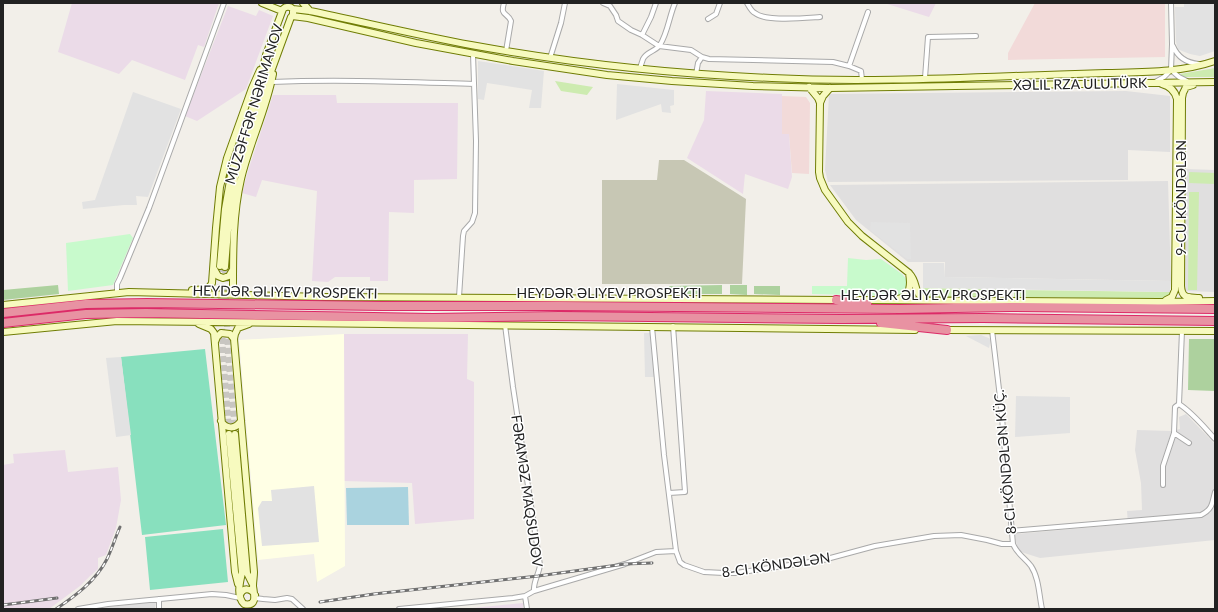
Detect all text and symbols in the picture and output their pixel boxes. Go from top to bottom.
street label: MÜZƏFFƏR NƏRIMANOV [221,21,286,186]
street label: XƏLIL RZA ULUTÜRK [1013,74,1148,93]
street label: 9-CU KÖNDƏLƏN [1172,140,1189,256]
street label: HEYDƏR ƏLIYEV PROSPEKTI [192,281,378,302]
street label: HEYDƏR ƏLIYEV PROSPEKTI [516,284,702,301]
street label: HEYDƏR ƏLIYEV PROSPEKTI [840,286,1026,303]
street label: 8-CI KÖNDƏLƏN KÜÇ. [990,389,1019,535]
street label: FƏRAMƏZ MAQSUDOV [508,414,547,569]
street label: 8-CI KÖNDƏLƏN [721,548,831,581]

